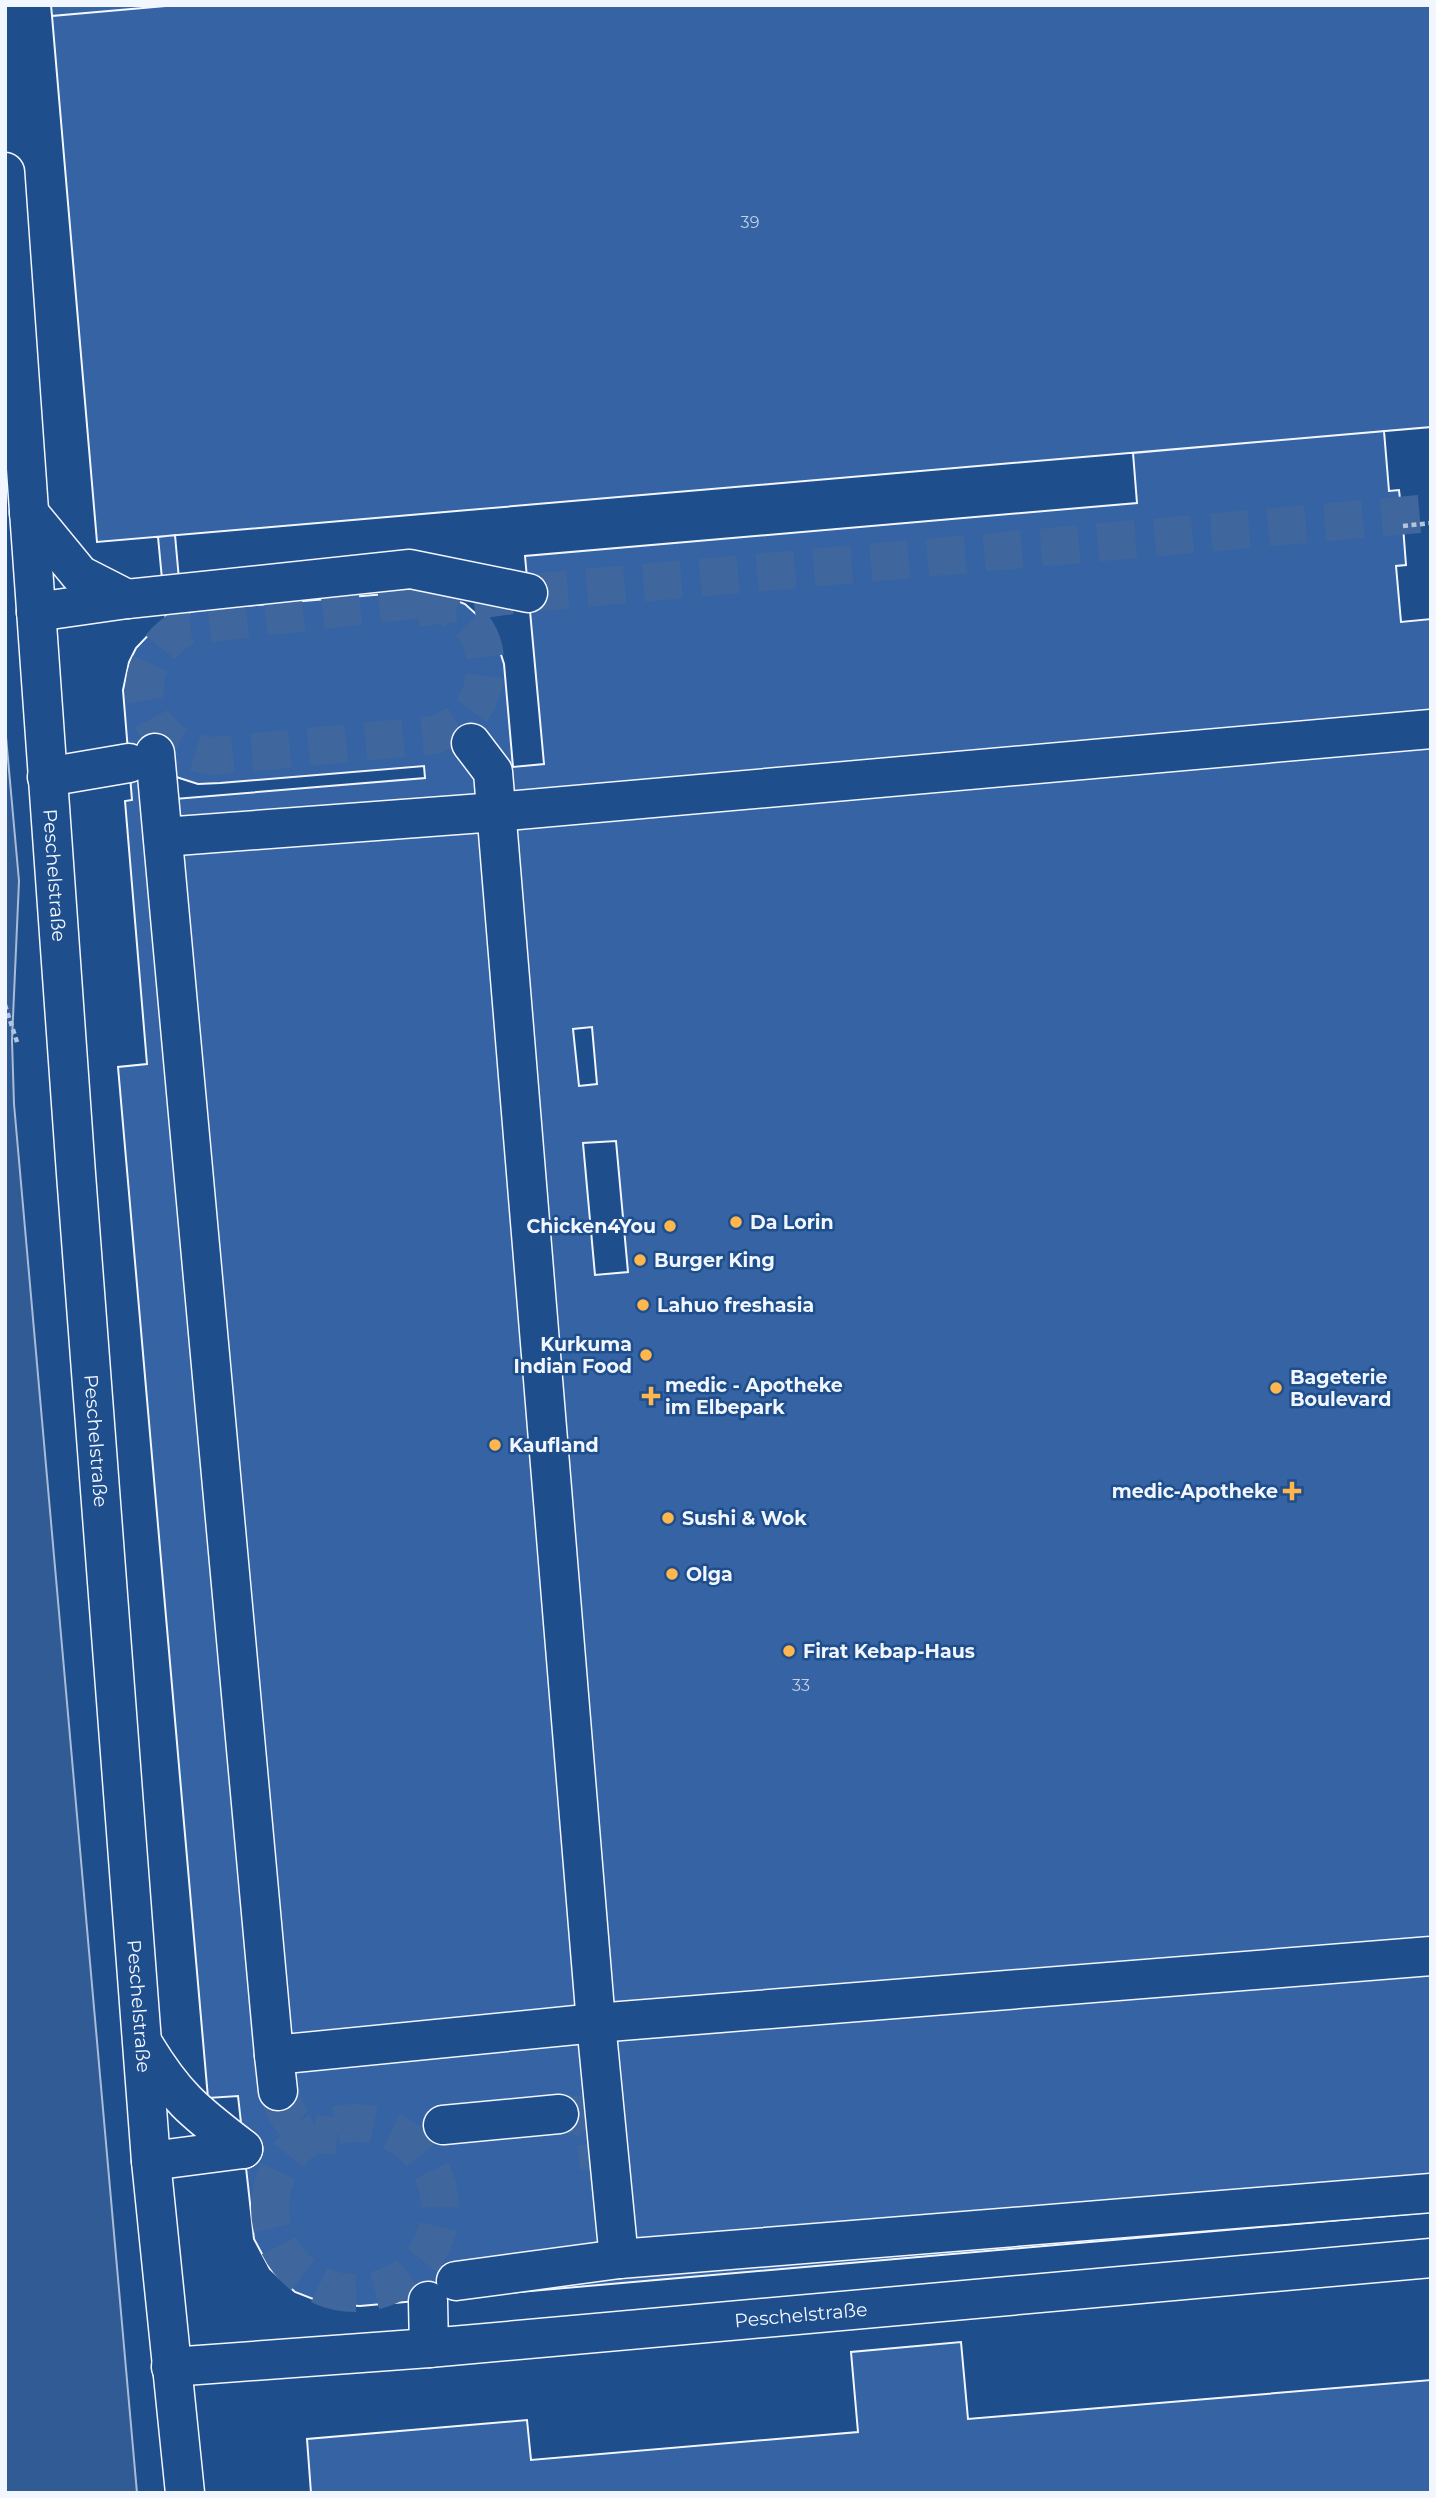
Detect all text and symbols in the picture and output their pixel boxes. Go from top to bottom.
house number: 39 [741,213,759,232]
street label: Peschelstraße [39,808,71,943]
place label: Da Lorin [750,1211,834,1234]
marker: Da Lorin [728,1214,744,1230]
place label: Chicken4You [526,1215,656,1238]
marker: Chicken4You [662,1218,678,1234]
place label: Burger King [654,1249,775,1272]
marker: Burger King [632,1252,648,1268]
place label: Lahuo freshasia [657,1294,814,1317]
marker: Lahuo freshasia [635,1297,651,1313]
place label: Kurkuma Indian Food [514,1333,632,1378]
marker: Kurkuma Indian Food [638,1347,654,1363]
place label: Bageterie Boulevard [1290,1366,1391,1411]
street label: Peschelstraße [80,1373,113,1508]
place label: medic - Apotheke im Elbepark [665,1374,843,1419]
marker: Bageterie Boulevard [1268,1380,1284,1396]
marker: medic - Apotheke im Elbepark [643,1388,659,1404]
place label: Kaufland [509,1434,599,1457]
marker: Kaufland [487,1437,503,1453]
place label: medic-Apotheke [1112,1480,1278,1503]
marker: medic-Apotheke [1284,1483,1300,1499]
place label: Sushi & Wok [682,1507,807,1530]
marker: Sushi & Wok [660,1510,676,1526]
place label: Olga [686,1563,733,1586]
marker: Olga [664,1566,680,1582]
place label: Firat Kebap-Haus [803,1640,975,1663]
marker: Firat Kebap-Haus [781,1643,797,1659]
house number: 33 [792,1676,810,1695]
street label: Peschelstraße [123,1939,156,2074]
street label: Peschelstraße [733,2297,868,2332]

